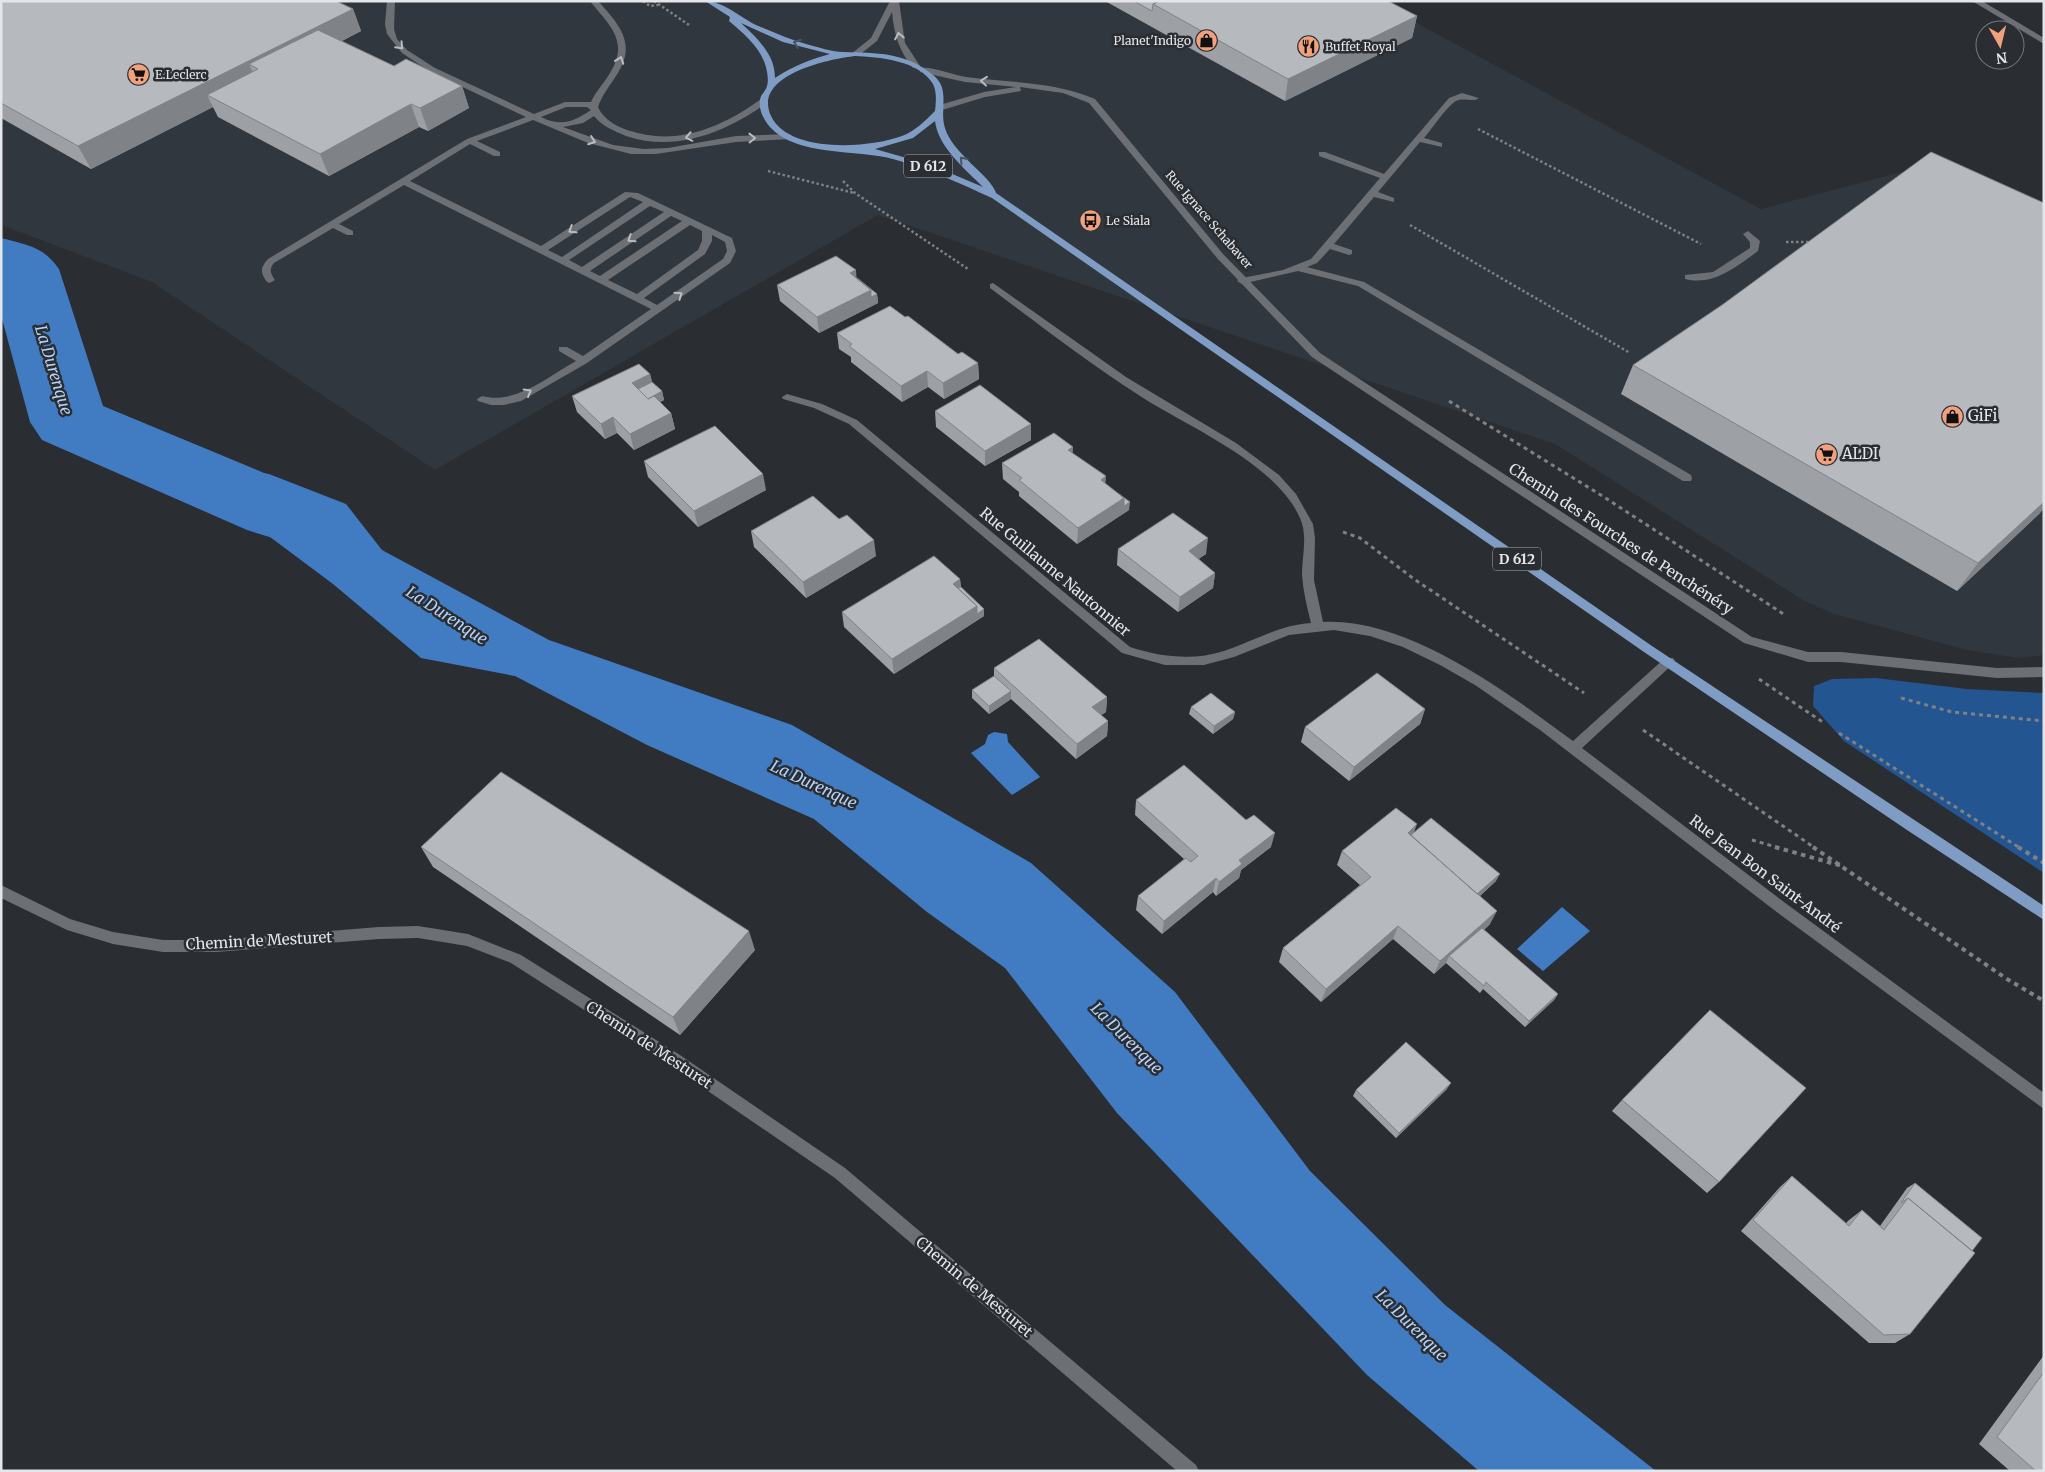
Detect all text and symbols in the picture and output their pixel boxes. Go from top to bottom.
north arrow [1975,20,2025,70]
shop icon: Planet'Indigo [1195,29,1219,53]
one-way arrow [895,31,905,40]
place label: Planet'Indigo [1114,33,1191,48]
restaurant icon: Buffet Royal [1297,35,1321,59]
one-way arrow [794,39,802,49]
place label: Buffet Royal [1325,39,1396,54]
one-way arrow [394,41,403,50]
text: N [1995,48,2009,68]
one-way arrow [614,56,624,65]
supermarket icon: E.Leclerc [127,63,151,87]
place label: E.Leclerc [155,67,207,82]
one-way arrow [980,76,988,87]
one-way arrow [685,131,694,141]
one-way arrow [748,133,756,143]
one-way arrow [588,135,596,145]
road number: D 612 [904,154,952,178]
one-way arrow [960,156,969,165]
street label: Rue Ignace Schabaver [1163,167,1257,272]
bus stop icon: Le Siala [1078,209,1102,233]
place label: Le Siala [1106,213,1151,228]
one-way arrow [568,223,577,233]
one-way arrow [627,233,636,243]
one-way arrow [673,292,683,301]
water label: La Durenque [31,323,77,417]
one-way arrow [522,389,531,399]
shop icon: GiFi [1940,404,1964,428]
place label: GiFi [1968,406,1997,425]
supermarket icon: ALDI [1814,442,1838,466]
place label: ALDI [1841,444,1878,463]
street label: Chemin des Fourches de Penchénéry [1505,459,1737,619]
street label: Rue Guillaume Nautonnier [976,503,1135,640]
road number: D 612 [1493,548,1541,570]
water label: La Durenque [403,581,491,649]
water label: La Durenque [768,755,860,813]
street label: Rue Jean Bon Saint-André [1686,810,1845,937]
street label: Chemin de Mesturet [185,927,333,954]
street label: Chemin de Mesturet [583,997,716,1093]
water label: La Durenque [1087,998,1167,1078]
street label: Chemin de Mesturet [912,1232,1037,1341]
water label: La Durenque [1372,1285,1452,1365]

